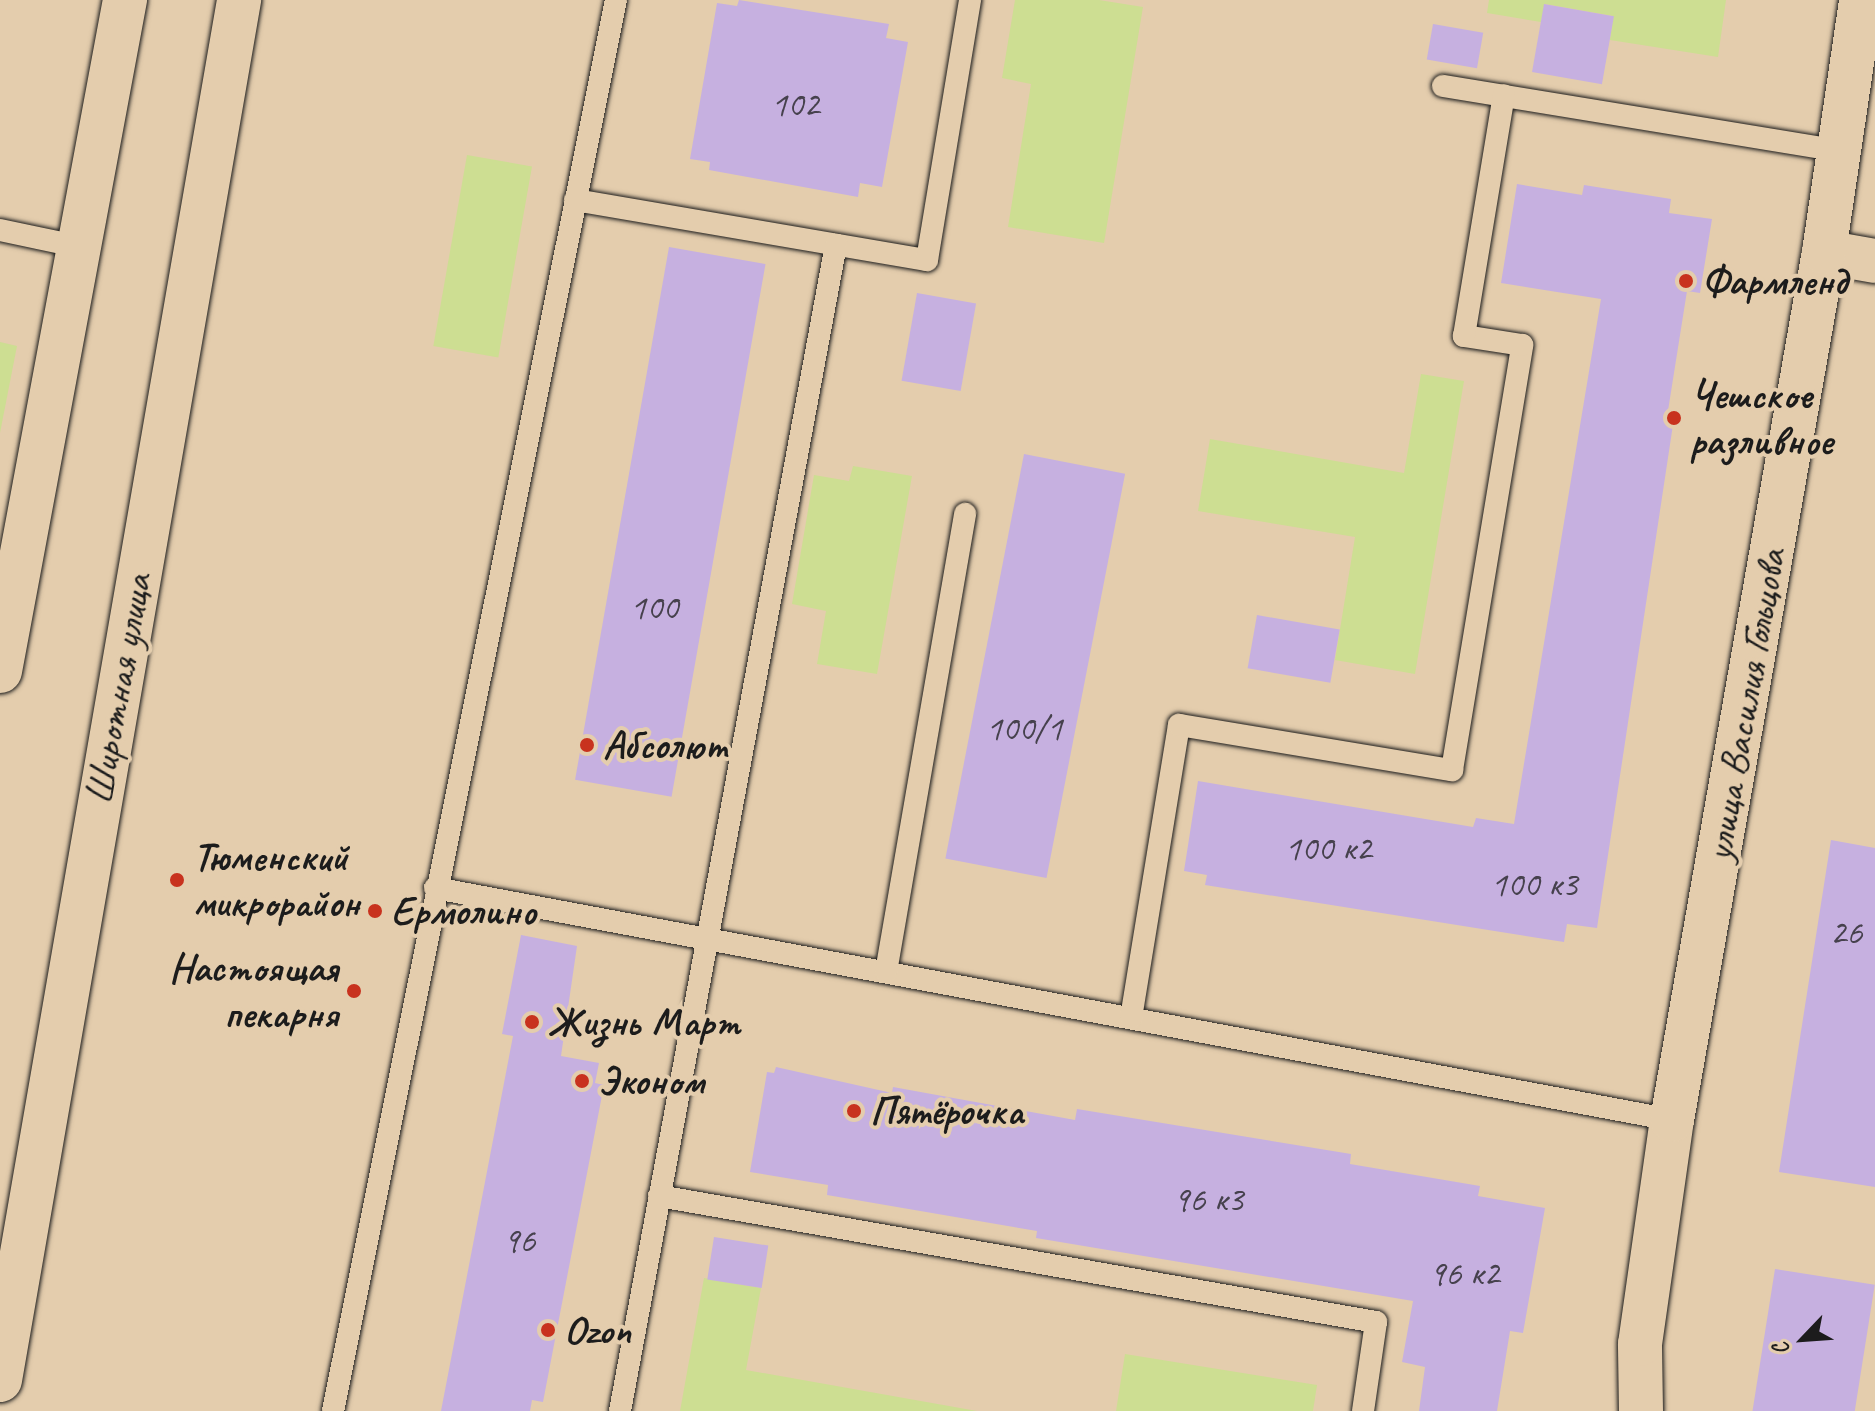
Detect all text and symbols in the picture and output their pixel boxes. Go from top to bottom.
house number: 102 [771,83,819,127]
place label: Фармленд [1702,257,1847,305]
marker: Фармленд [1677,272,1695,290]
place label: Чешское разливное [1690,371,1832,465]
marker: Чешское разливное [1665,409,1683,427]
street label: улица Василия Гольцова [1694,547,1796,863]
street label: Широтная улица [74,569,162,809]
house number: 100 [630,586,678,630]
house number: 100/1 [986,707,1062,751]
place label: Абсолют [603,721,726,769]
marker: Абсолют [578,736,596,754]
house number: 100 к2 [1285,827,1371,871]
place label: Тюменский микрорайон [193,833,360,927]
house number: 100 к3 [1491,863,1577,907]
marker: Тюменский микрорайон [168,871,186,889]
place label: Ермолино [391,887,536,935]
marker: Ермолино [366,902,384,920]
house number: 26 [1830,911,1862,955]
place label: Настоящая пекарня [169,944,338,1038]
marker: Настоящая пекарня [345,982,363,1000]
place label: Жизнь Март [548,998,738,1046]
marker: Жизнь Март [523,1013,541,1031]
place label: Эконом [598,1057,704,1105]
marker: Эконом [573,1072,591,1090]
place label: Пятёрочка [870,1087,1023,1135]
marker: Пятёрочка [845,1102,863,1120]
house number: 96 к3 [1173,1178,1243,1222]
house number: 96 [503,1219,535,1263]
house number: 96 к2 [1429,1252,1499,1296]
north arrow [1763,1299,1843,1379]
place label: Ozon [564,1306,631,1354]
marker: Ozon [539,1321,557,1339]
text: С [1766,1338,1796,1360]

